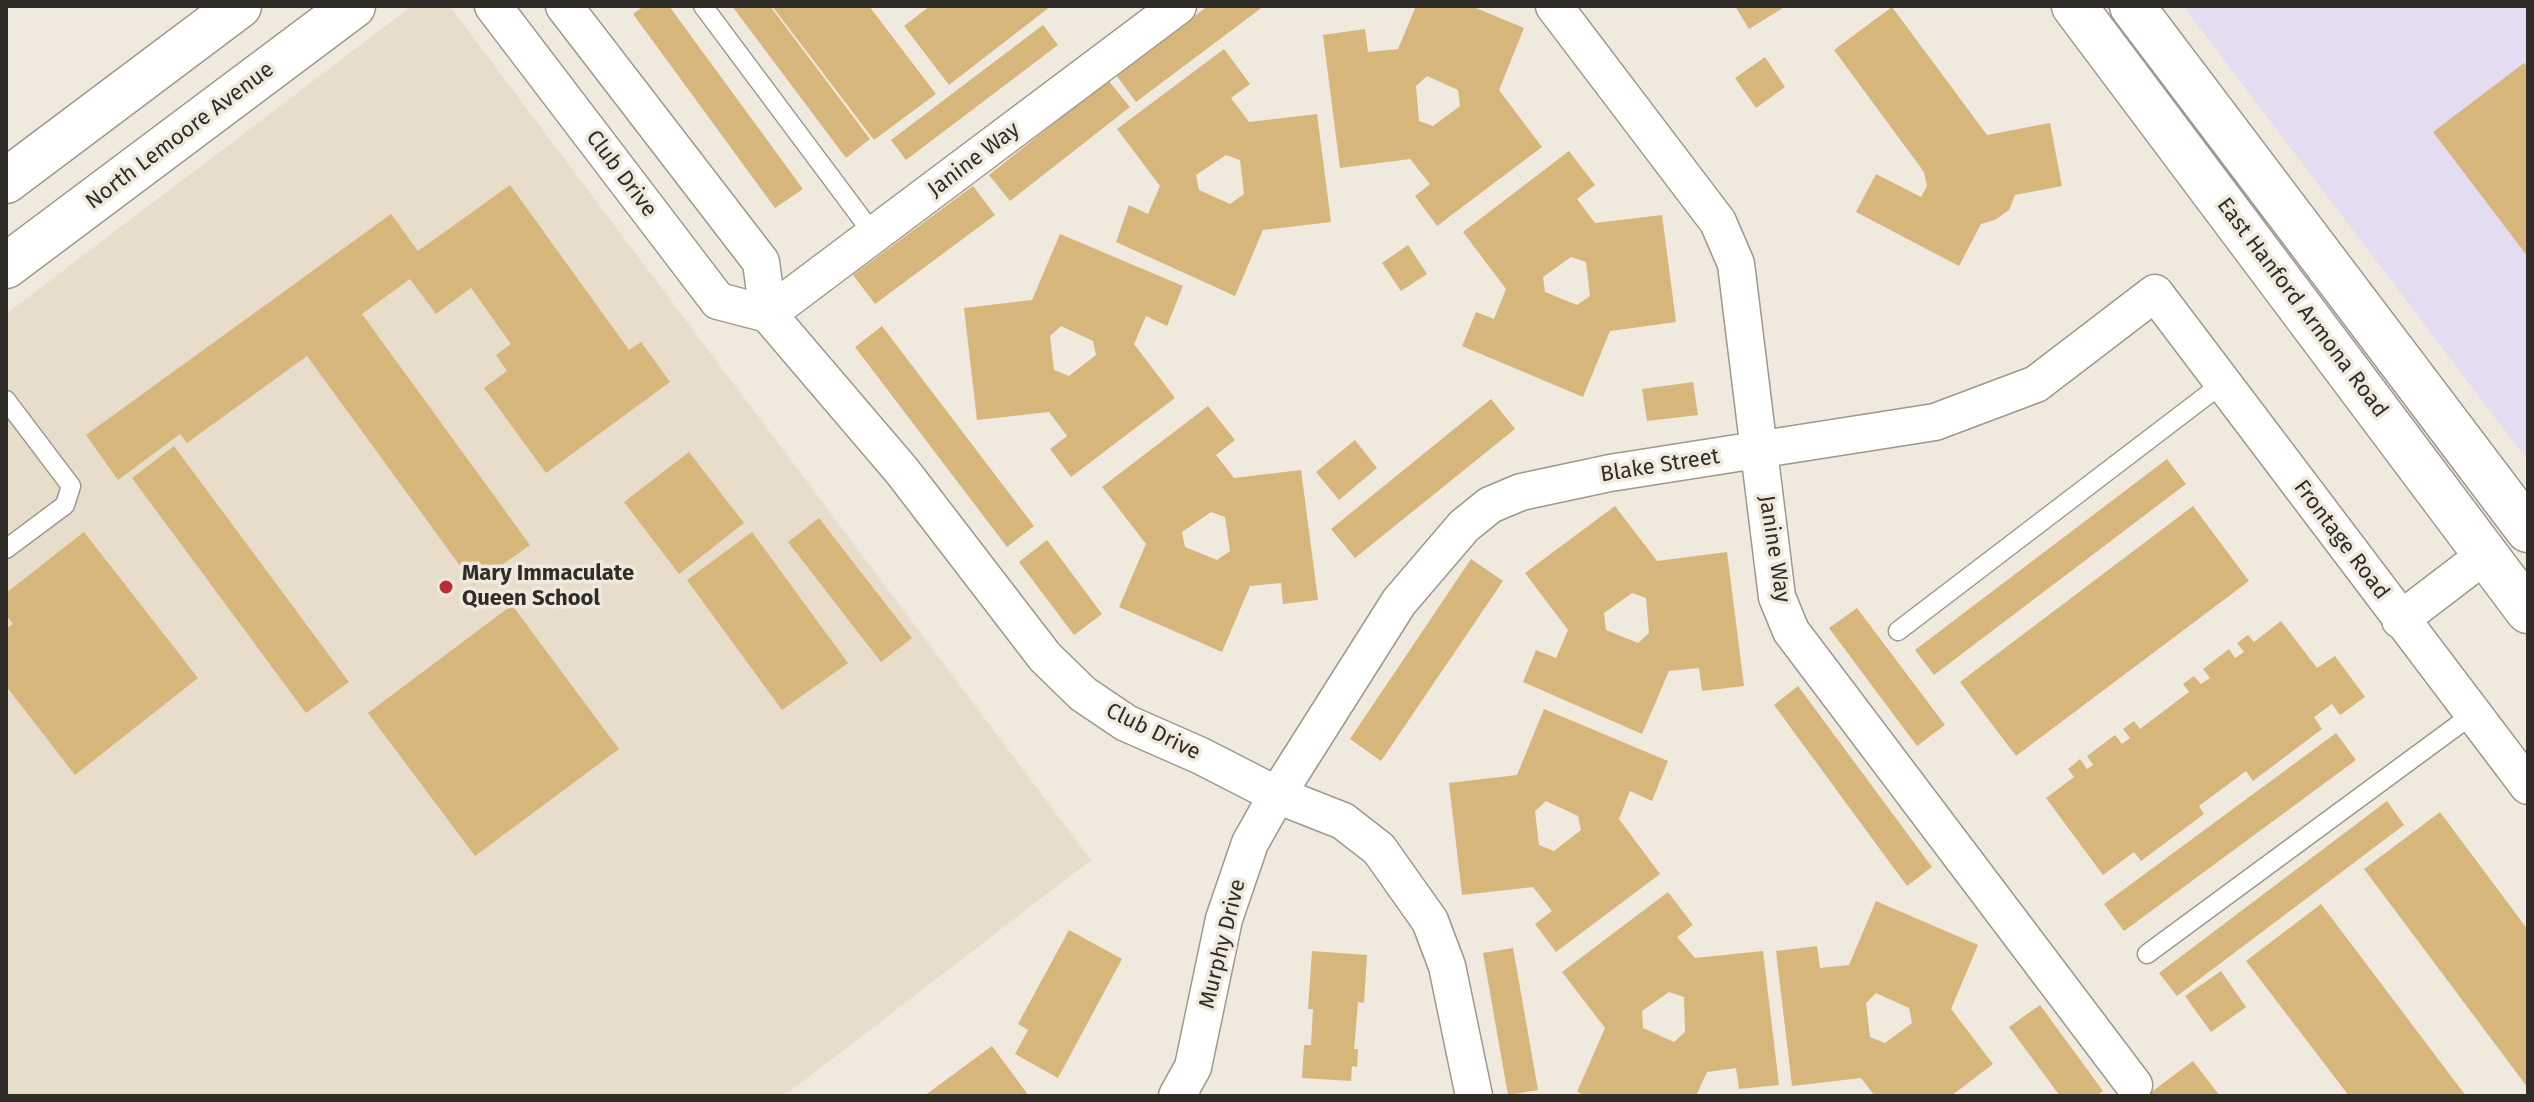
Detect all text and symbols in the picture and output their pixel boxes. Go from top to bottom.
street label: North Lemoore Avenue [81,57,279,215]
street label: Janine Way [923,117,1025,203]
street label: Club Drive [580,125,662,223]
street label: East Hanford Armona Road [2211,193,2393,423]
street label: Blake Street [1599,444,1721,488]
street label: Frontage Road [2287,475,2395,605]
street label: Janine Way [1752,493,1796,605]
place label: Mary Immaculate Queen School [462,561,634,612]
marker: Mary Immaculate Queen School [437,578,455,596]
street label: Club Drive [1101,698,1205,766]
street label: Murphy Drive [1194,877,1252,1011]

